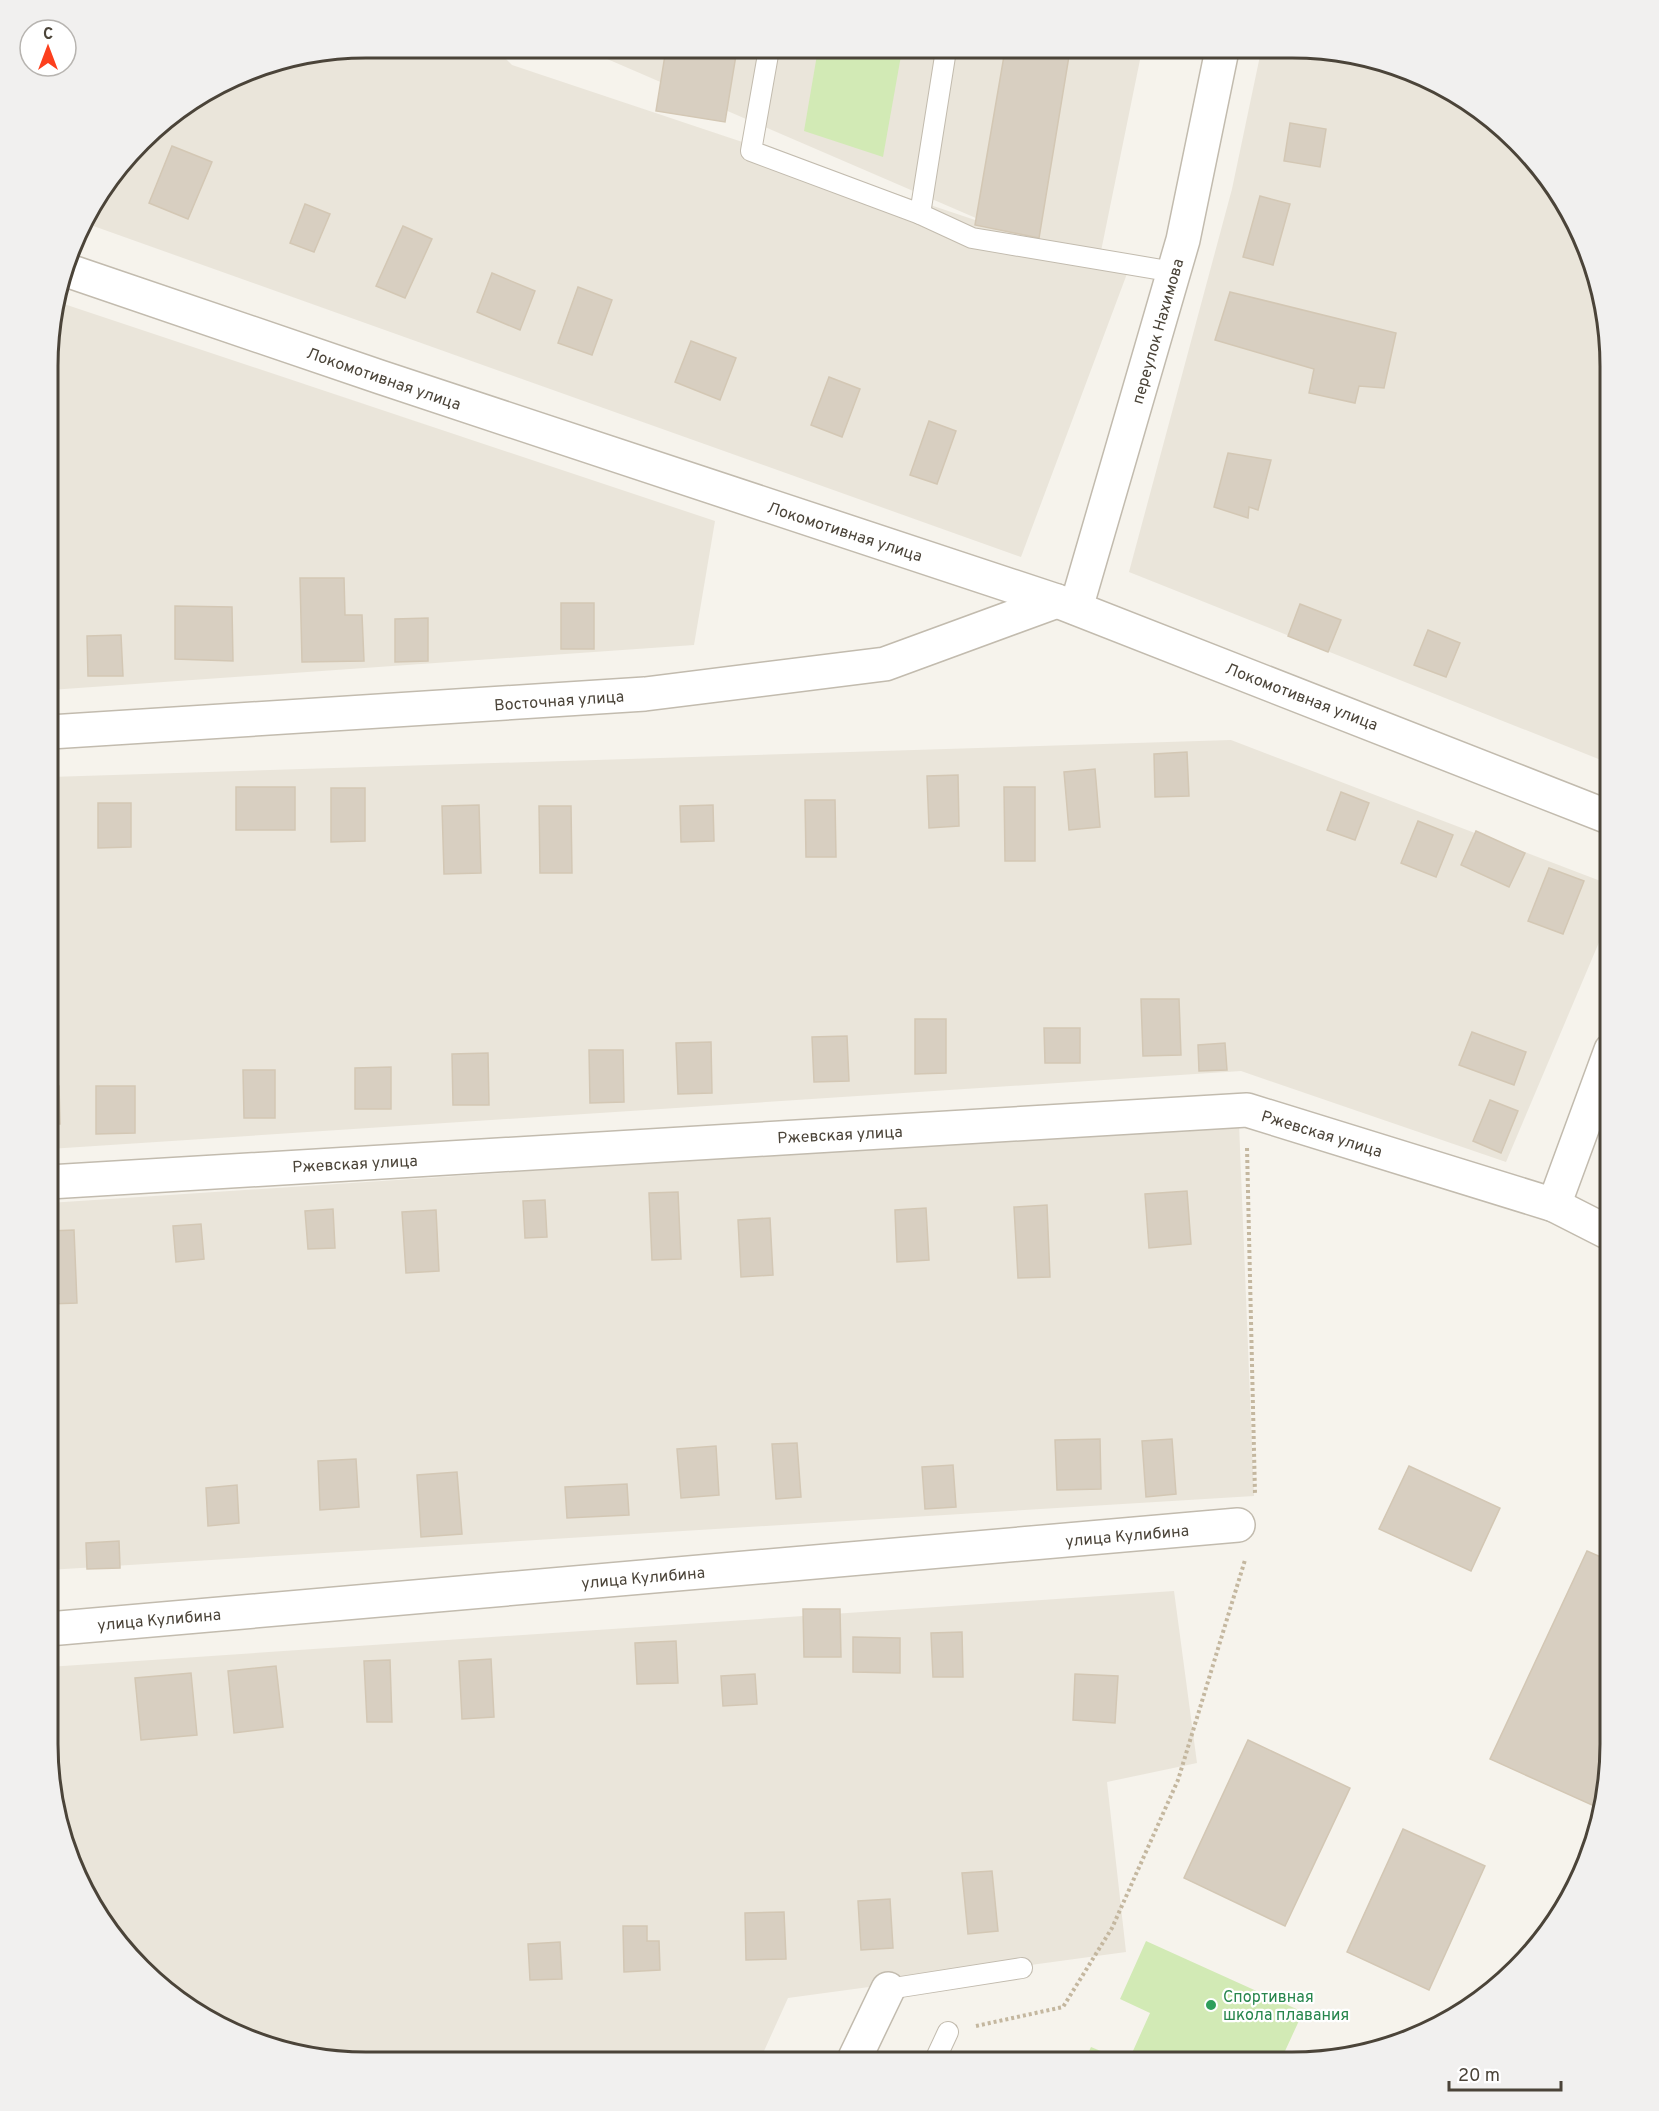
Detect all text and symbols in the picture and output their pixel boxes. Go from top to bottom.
north arrow [18,18,78,78]
text: С [43,25,53,45]
street label: переулок Нахимова [1129,257,1189,407]
street label: Локомотивная улица [304,344,463,416]
street label: Локомотивная улица [764,498,924,567]
street label: Локомотивная улица [1222,660,1380,736]
street label: Восточная улица [493,687,625,717]
street label: Ржевская улица [1258,1107,1384,1163]
street label: Ржевская улица [777,1123,903,1149]
street label: Ржевская улица [292,1152,418,1178]
street label: улица Кулибина [1065,1522,1190,1552]
street label: улица Кулибина [581,1564,706,1594]
street label: улица Кулибина [97,1606,222,1636]
place label: Спортивная школа плавания [1223,1988,1349,2026]
marker: Спортивная школа плавания [1204,1998,1218,2012]
scale bar [1449,2054,1562,2092]
text: 20 m [1458,2065,1500,2088]

